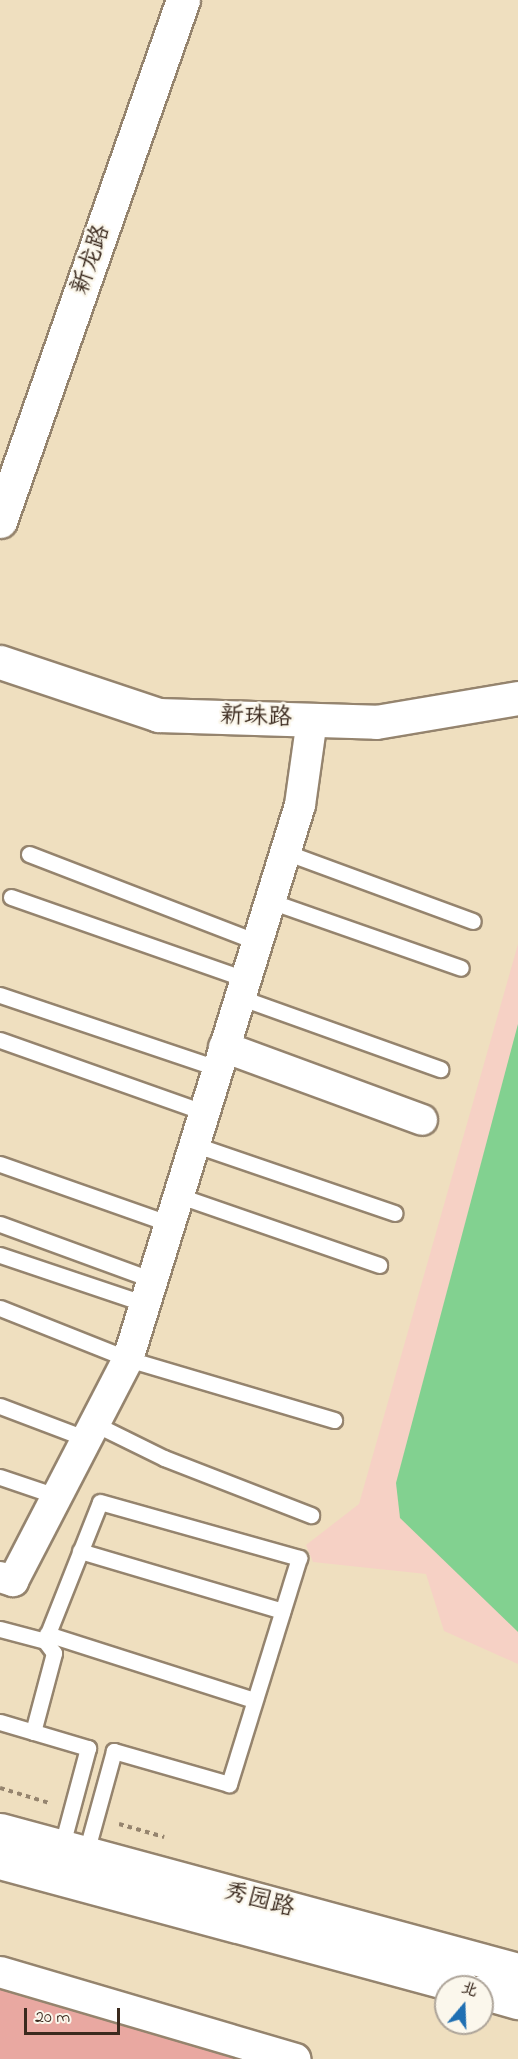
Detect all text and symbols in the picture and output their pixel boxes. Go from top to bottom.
street label: 新龙路 [67,221,117,299]
street label: 新珠路 [220,702,292,734]
street label: 秀园路 [220,1878,298,1924]
north arrow [434,1975,494,2035]
text: 北 [458,1976,481,2004]
scale bar [27,1996,123,2034]
text: 20 m [35,2005,70,2031]

